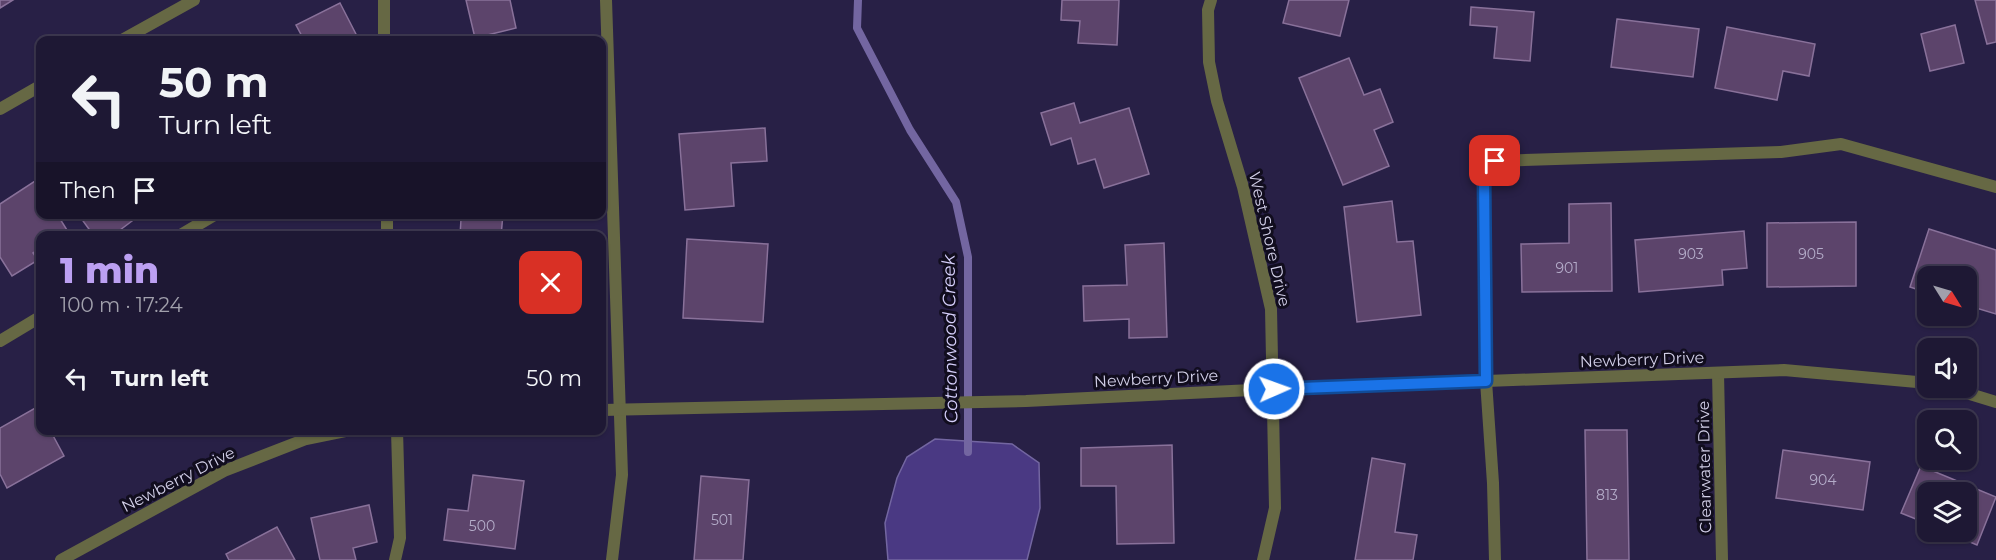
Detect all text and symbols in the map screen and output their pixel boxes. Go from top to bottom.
text: 50 m [159,56,268,108]
icon: left [60,60,138,138]
text: Turn left [159,108,272,141]
pin [1469,135,1520,186]
icon: arrive [1478,144,1511,177]
street label: West Shore Drive [1245,170,1294,308]
icon: arrive [128,174,161,207]
text: Then [60,177,116,204]
house number: 903 [1678,245,1704,263]
house number: 905 [1798,245,1824,263]
text: 1 min [60,248,159,292]
button: close [519,251,582,314]
water label: Cottonwood Creek [938,253,962,423]
house number: 901 [1556,259,1578,277]
north arrow [1917,266,1977,326]
map controls [1917,266,1977,542]
text: 100 m · 17:24 [60,293,183,317]
button: sound [1917,338,1977,398]
street label: Newberry Drive [1579,348,1705,371]
position arrow [1242,357,1306,421]
icon: left [60,362,93,395]
text: Turn left [111,365,209,392]
text: 50 m [526,365,582,392]
street label: Newberry Drive [1093,366,1219,391]
street label: Clearwater Drive [1694,400,1715,534]
button: search [1917,410,1977,470]
street label: Newberry Drive [118,443,238,516]
house number: 904 [1809,471,1837,489]
button: layers [1917,482,1977,542]
house number: 813 [1596,486,1618,504]
house number: 501 [711,511,733,529]
house number: 500 [469,517,495,535]

